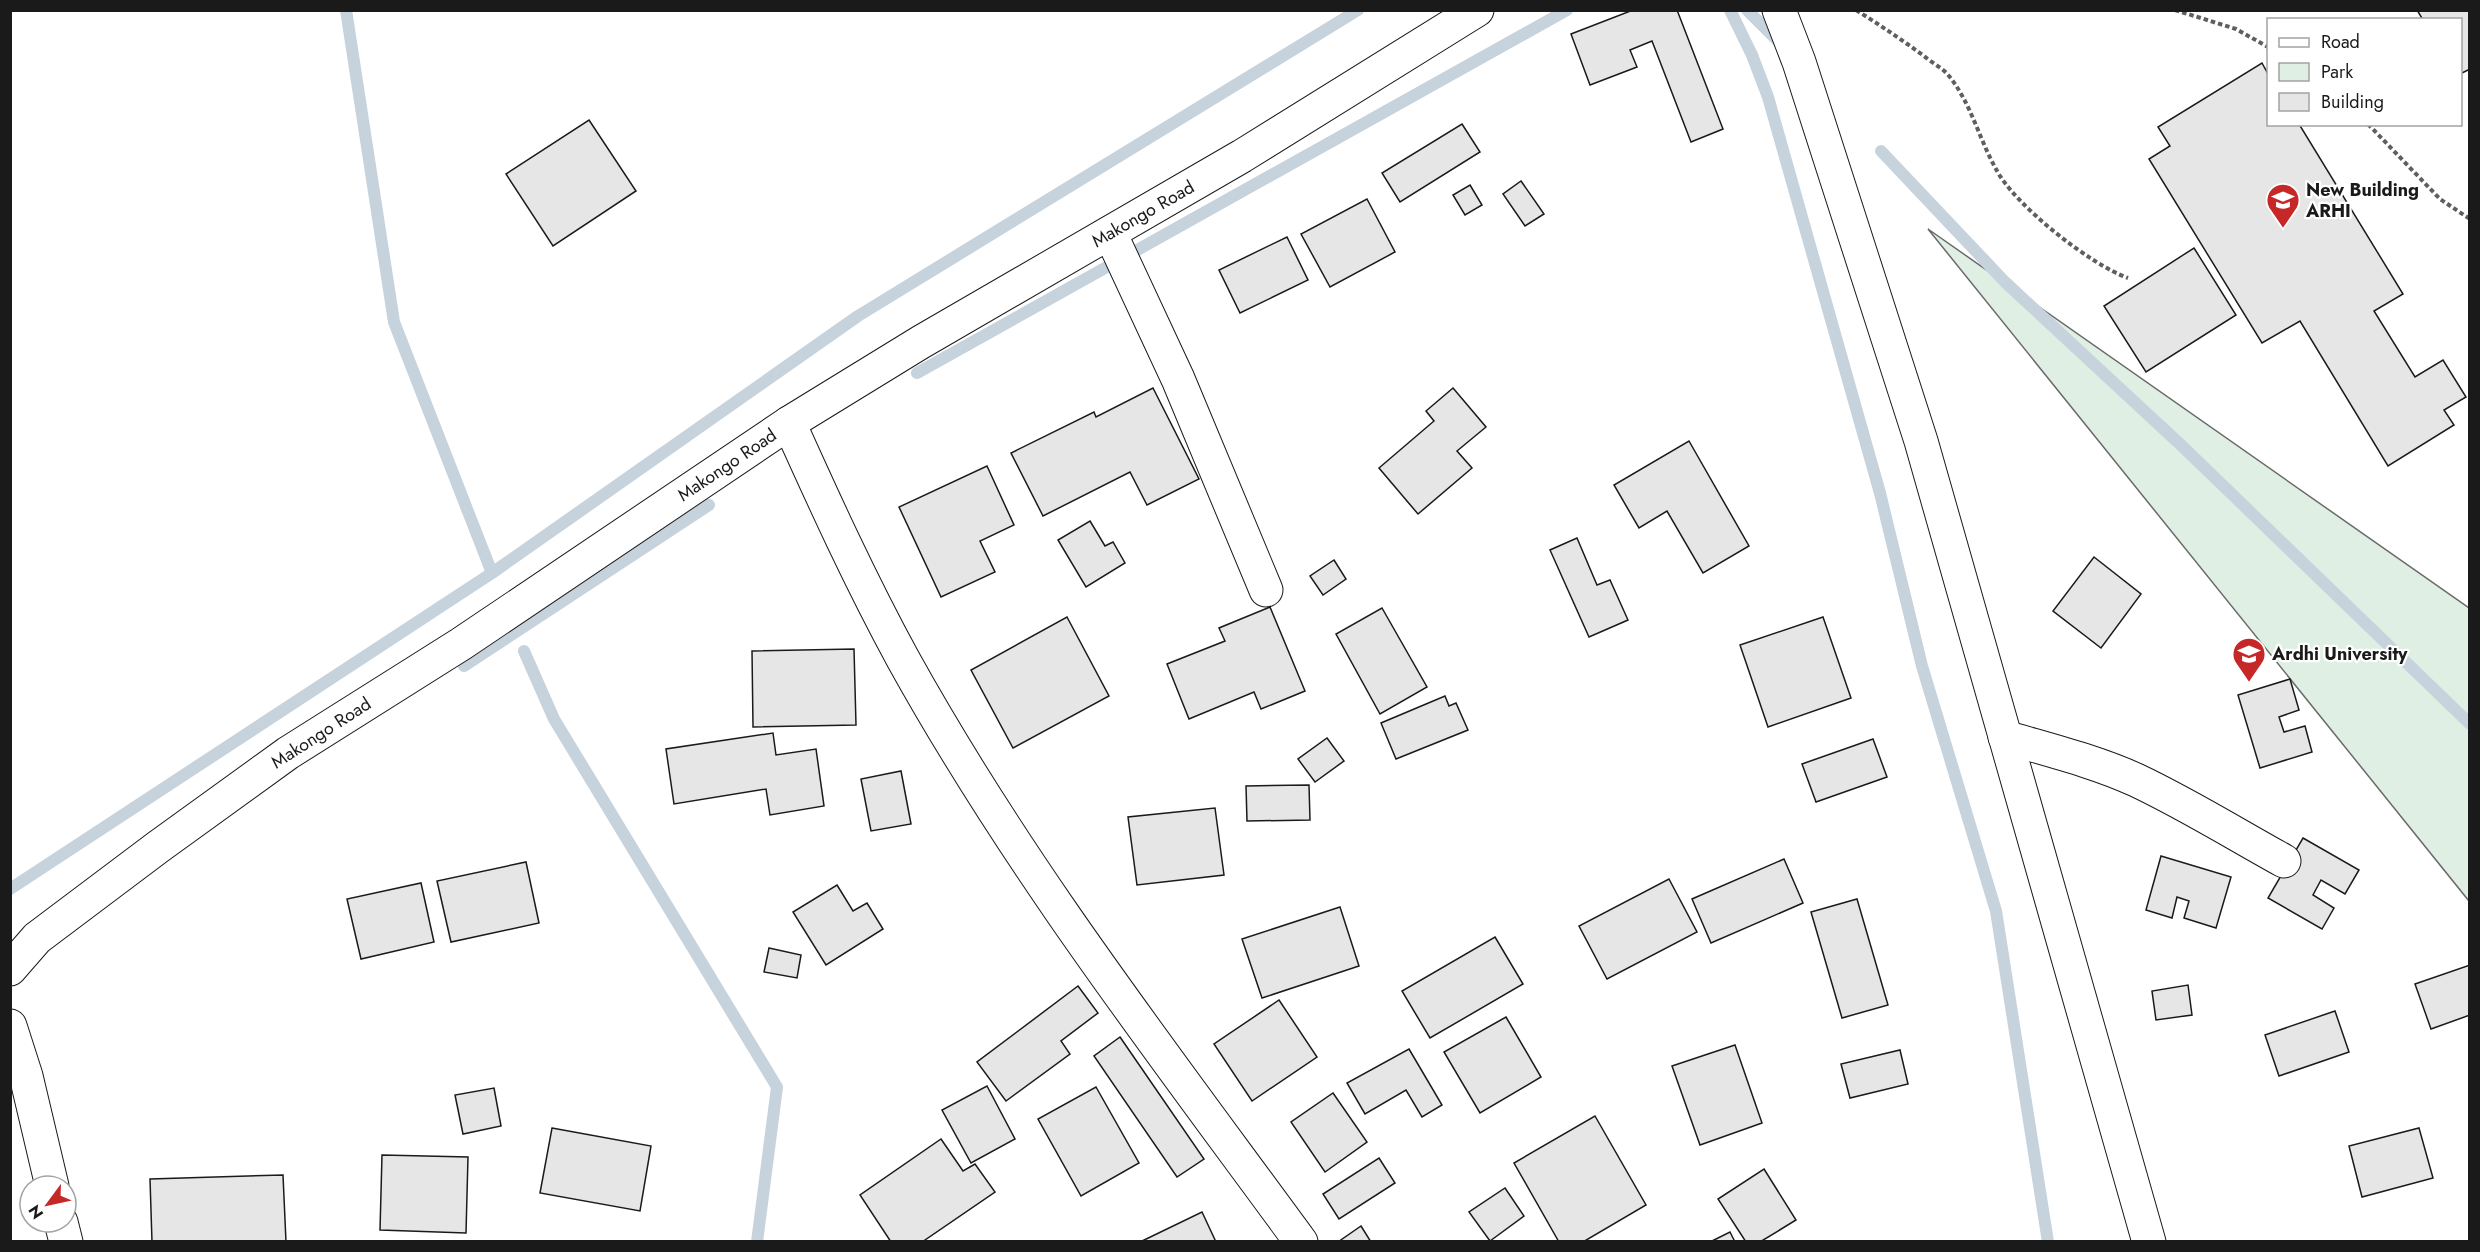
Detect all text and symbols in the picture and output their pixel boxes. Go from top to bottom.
legend [2267,18,2462,126]
text: Road [2321,29,2360,55]
text: Park [2321,59,2353,85]
text: Building [2321,89,2384,115]
street label: Makongo Road [1087,174,1199,254]
place label: New Building ARHI [2305,177,2419,224]
school or university icon: New Building ARHI [2265,182,2301,229]
street label: Makongo Road [672,422,782,508]
school or university icon: Ardhi University [2231,636,2267,683]
place label: Ardhi University [2271,641,2408,667]
street label: Makongo Road [266,691,376,775]
north arrow [18,1174,78,1234]
text: N [23,1200,49,1223]

